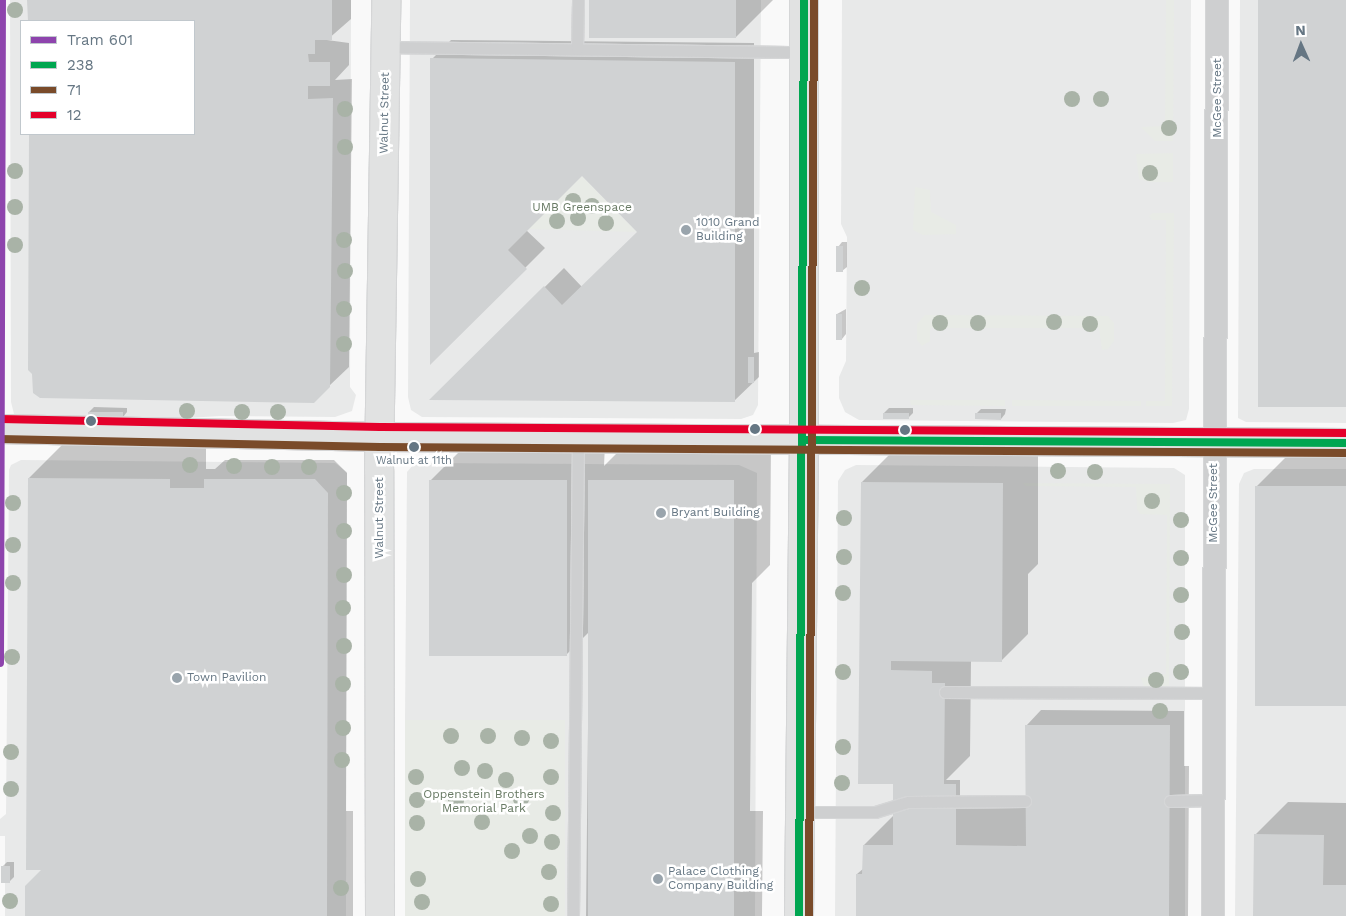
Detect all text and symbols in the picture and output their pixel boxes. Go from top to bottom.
legend [20,20,195,135]
north arrow [1276,20,1326,70]
text: N [1295,22,1306,38]
text: Tram 601 [67,31,133,49]
text: 238 [67,56,94,74]
street label: McGee Street [1211,58,1225,138]
street label: Walnut Street [377,72,393,154]
text: 71 [67,81,81,99]
text: 12 [67,106,82,124]
park label: UMB Greenspace [532,201,632,215]
place label: 1010 Grand Building [696,216,760,244]
marker: 1010 Grand Building [680,224,692,236]
unlabelled marker [86,416,96,426]
unlabelled marker [750,424,760,434]
unlabelled marker [900,425,910,435]
marker: Walnut at 11th [409,442,419,452]
place label: Walnut at 11th [376,454,452,468]
street label: McGee Street [1207,463,1221,543]
street label: Walnut Street [373,477,387,559]
place label: Bryant Building [671,506,760,520]
marker: Bryant Building [655,507,667,519]
place label: Town Pavilion [187,671,266,685]
marker: Town Pavilion [171,672,183,684]
park label: Oppenstein Brothers Memorial Park [423,788,545,816]
place label: Palace Clothing Company Building [668,865,773,893]
marker: Palace Clothing Company Building [652,873,664,885]

